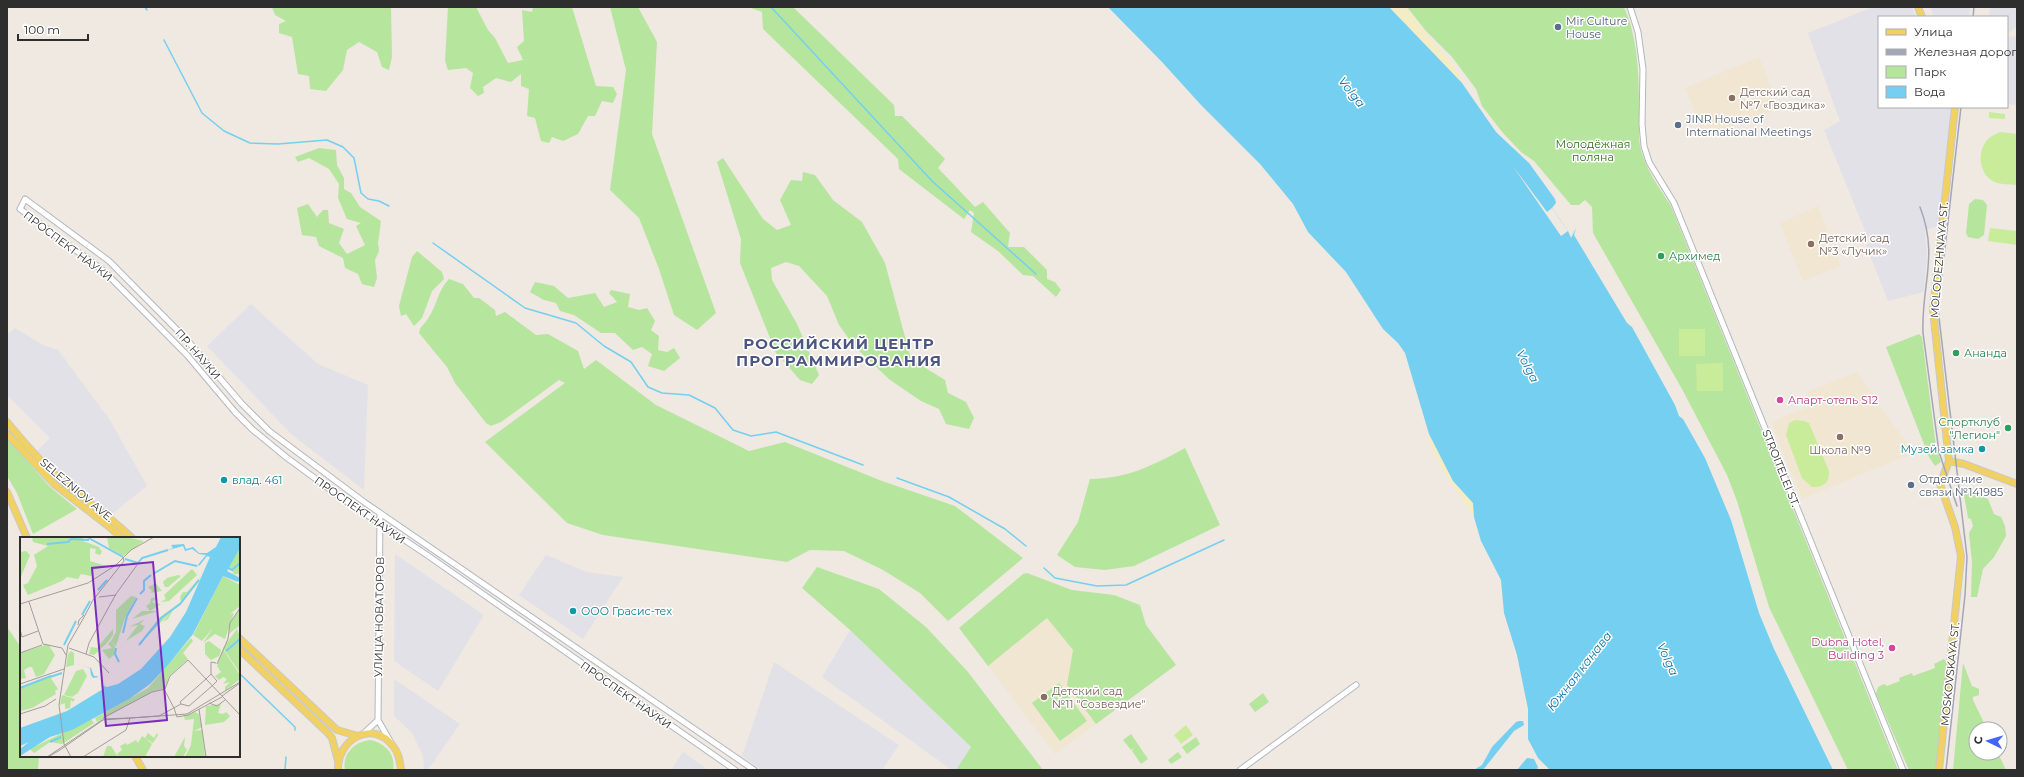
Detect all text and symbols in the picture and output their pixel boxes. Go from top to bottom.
place label: Mir Culture House [1566,14,1628,41]
scale bar [18,16,88,42]
legend [1878,16,2008,108]
text: 100 m [24,22,60,37]
marker: Mir Culture House [1553,22,1563,32]
text: Улица [1914,24,1953,39]
text: Железная дорога [1914,44,2024,59]
text: Парк [1914,64,1946,79]
water label: Volga [1335,74,1369,110]
text: Вода [1914,84,1945,99]
place label: Детский сад №7 «Гвоздика» [1740,85,1825,112]
marker: Детский сад №7 «Гвоздика» [1727,93,1737,103]
place label: JINR House of International Meetings [1685,112,1812,139]
marker: JINR House of International Meetings [1673,120,1683,130]
park label: Молодёжная поляна [1556,137,1630,164]
street label: MOLODEZHNAYA ST. [1927,201,1951,319]
street label: ПРОСПЕКТ НАУКИ [21,208,115,284]
place label: Детский сад №3 «Лучик» [1819,231,1889,258]
marker: Детский сад №3 «Лучик» [1806,239,1816,249]
place label: Архимед [1669,249,1720,263]
marker: Архимед [1656,251,1666,261]
street label: ПР. НАУКИ [172,326,224,382]
district label: РОССИЙСКИЙ ЦЕНТР ПРОГРАММИРОВАНИЯ [736,334,942,370]
place label: Ананда [1964,346,2007,360]
water label: Volga [1513,347,1543,385]
marker: Ананда [1951,348,1961,358]
place label: Апарт-отель S12 [1788,393,1878,407]
marker: Апарт-отель S12 [1775,395,1785,405]
place label: Спортклуб "Легион" [1939,415,2000,442]
marker: Спортклуб "Легион" [2003,423,2013,433]
street label: STROITELEI ST. [1759,427,1803,509]
marker: Школа №9 [1835,432,1845,442]
place label: Музей замка [1900,442,1974,456]
place label: Школа №9 [1809,443,1871,457]
marker: Музей замка [1977,444,1987,454]
street label: SELEZNIOV AVE. [37,455,117,525]
place label: Отделение связи №141985 [1919,472,2003,499]
place label: влад. 461 [232,473,282,487]
street label: ПРОСПЕКТ НАУКИ [312,473,408,547]
marker: влад. 461 [219,475,229,485]
marker: Отделение связи №141985 [1906,480,1916,490]
inset map [20,537,240,757]
street label: УЛИЦА НОВАТОРОВ [371,557,387,677]
place label: ООО Грасис-тех [581,604,672,618]
marker: ООО Грасис-тех [568,606,578,616]
street label: MOSKOVSKAYA ST. [1938,621,1962,727]
water label: Южная канава [1543,628,1615,714]
place label: Dubna Hotel, Building 3 [1811,635,1884,662]
water label: Volga [1654,640,1682,678]
marker: Dubna Hotel, Building 3 [1887,643,1897,653]
street label: ПРОСПЕКТ НАУКИ [578,658,674,732]
place label: Детский сад №11 "Созвездие" [1052,684,1145,711]
marker: Детский сад №11 "Созвездие" [1039,692,1049,702]
north arrow [1968,721,2008,761]
text: С [1971,736,1985,745]

